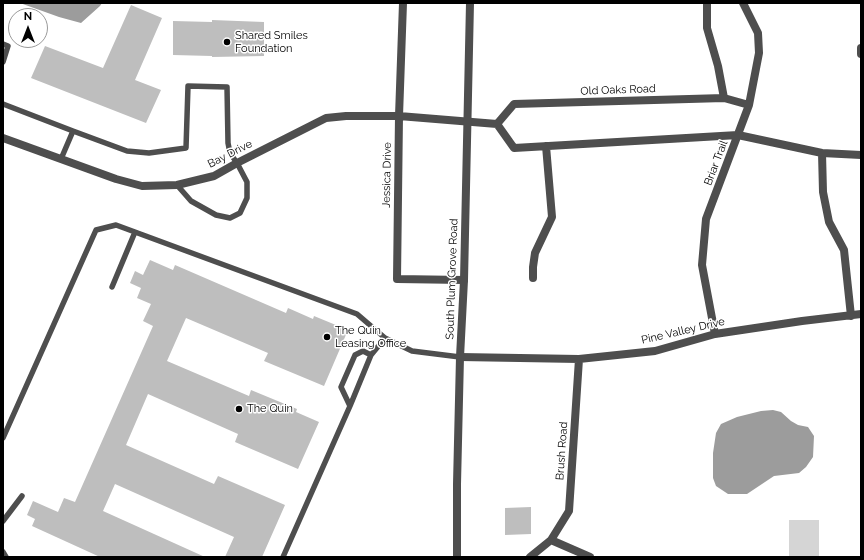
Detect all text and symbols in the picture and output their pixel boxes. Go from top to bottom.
north arrow [8,8,48,48]
text: N [24,10,32,23]
place label: Shared Smiles Foundation [235,29,308,55]
marker: Shared Smiles Foundation [222,37,232,47]
street label: Old Oaks Road [580,82,656,98]
street label: Bay Drive [206,137,254,171]
street label: Briar Trail [701,139,731,187]
street label: Jessica Drive [380,142,394,208]
street label: South Plum Grove Road [443,218,461,340]
street label: Pine Valley Drive [640,315,726,347]
place label: The Quin Leasing Office [335,324,406,350]
marker: The Quin Leasing Office [322,332,332,342]
place label: The Quin [247,402,293,416]
marker: The Quin [234,404,244,414]
street label: Brush Road [553,421,571,481]

